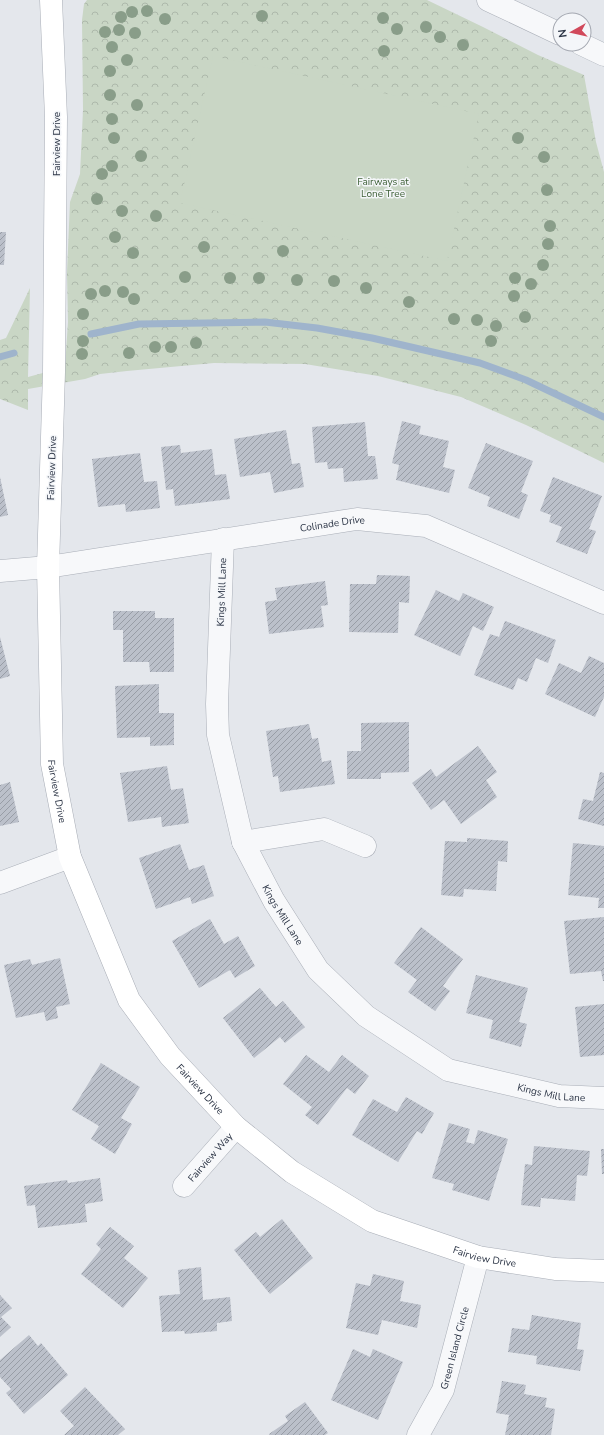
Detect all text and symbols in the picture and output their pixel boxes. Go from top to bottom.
north arrow [552,12,592,52]
text: N [555,28,571,38]
street label: Fairview Drive [50,112,64,176]
park label: Fairways at Lone Tree [357,175,409,201]
street label: Fairview Drive [44,436,60,500]
street label: Colinade Drive [299,513,366,536]
street label: Kings Mill Lane [214,558,230,627]
street label: Fairview Drive [44,759,69,824]
street label: Kings Mill Lane [259,882,306,948]
street label: Fairview Drive [173,1061,227,1118]
street label: Kings Mill Lane [516,1080,585,1105]
street label: Fairview Way [185,1129,237,1185]
street label: Fairview Drive [451,1243,517,1271]
street label: Green Island Circle [437,1305,473,1391]

